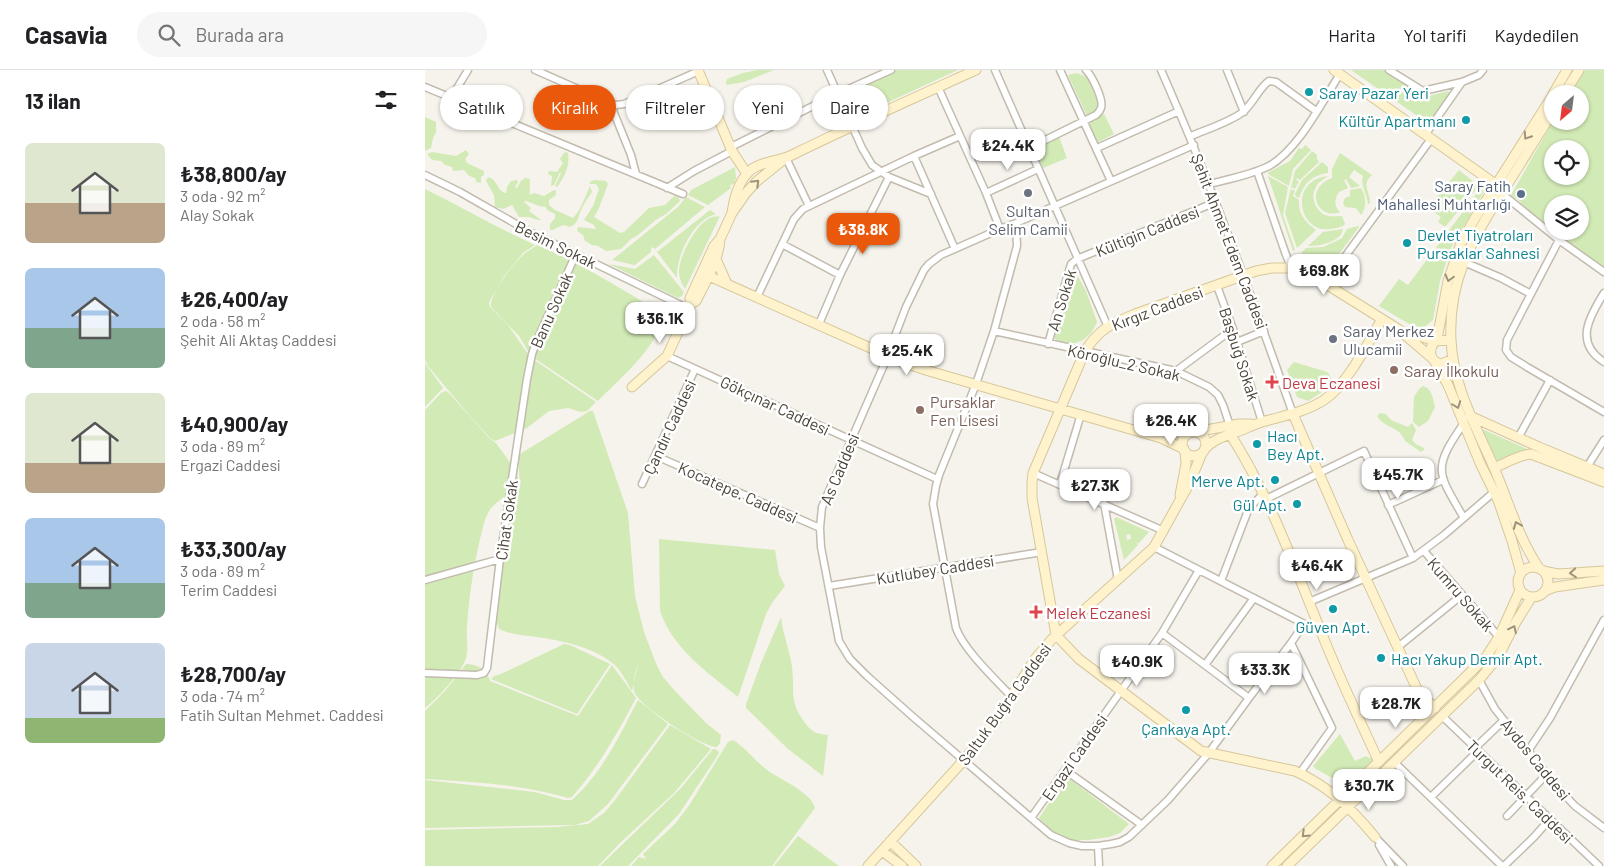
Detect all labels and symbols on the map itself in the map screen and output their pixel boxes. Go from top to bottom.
place label: Saray Pazar Yeri [1319,83,1429,102]
north arrow [1544,85,1589,130]
marker: Saray Pazar Yeri [1303,86,1315,98]
place label: Kültür Apartmanı [1338,111,1456,130]
marker: Kültür Apartmanı [1460,114,1472,126]
pin: ₺24.4K [967,128,1049,171]
one-way arrow [1524,131,1533,140]
street label: Şehit Ahmet Edem Caddesi [1188,151,1272,331]
place label: Saray Fatih Mahallesi Muhtarlığı [1377,176,1511,213]
one-way arrow [750,179,759,188]
marker: Sultan Selim Camii [1022,187,1034,199]
marker: Saray Fatih Mahallesi Muhtarlığı [1515,188,1527,200]
place label: Sultan Selim Camii [988,201,1068,238]
street label: Kültigin Caddesi [1093,202,1201,260]
pin: ₺38.8K [822,212,904,255]
street label: Besim Sokak [512,216,600,272]
place label: Devlet Tiyatroları Pursaklar Sahnesi [1417,225,1540,262]
marker: Devlet Tiyatroları Pursaklar Sahnesi [1401,237,1413,249]
pin: ₺69.8K [1283,254,1365,296]
street label: An Sokak [1043,267,1079,333]
street label: Banu Sokak [526,269,576,351]
one-way arrow [1444,273,1455,282]
street label: Kırgız Caddesi [1109,282,1205,334]
pin: ₺36.1K [619,302,701,344]
street label: Başbuğ Sokak [1216,305,1264,403]
place label: Saray Merkez Ulucamii [1343,321,1434,358]
marker: Saray Merkez Ulucamii [1327,333,1339,345]
pin: ₺25.4K [866,334,948,376]
street label: Köroğlu_2 Sokak [1066,340,1182,384]
place label: Saray İlkokulu [1404,361,1499,380]
marker: Saray İlkokulu [1388,364,1400,376]
street label: Gökçınar Caddesi [717,371,833,439]
place label: Deva Eczanesi [1282,373,1380,392]
marker: Deva Eczanesi [1266,376,1278,388]
street label: Çandır Caddesi [639,377,699,477]
place label: Pursaklar Fen Lisesi [930,392,998,429]
one-way arrow [1450,400,1461,409]
marker: Pursaklar Fen Lisesi [914,404,926,416]
pin: ₺26.4K [1130,404,1212,446]
place label: Hacı Bey Apt. [1267,426,1325,463]
street label: As Caddesi [816,431,862,507]
marker: Hacı Bey Apt. [1251,438,1263,450]
street label: Kocatepe. Caddesi [676,457,800,527]
pin: ₺45.7K [1357,458,1439,500]
pin: ₺27.3K [1054,468,1136,511]
place label: Merve Apt. [1191,471,1265,490]
marker: Merve Apt. [1269,474,1281,486]
street label: Cihat Sokak [491,479,521,561]
place label: Gül Apt. [1233,495,1287,514]
marker: Gül Apt. [1291,498,1303,510]
one-way arrow [1513,521,1524,530]
pin: ₺46.4K [1276,548,1358,591]
street label: Kutlubey Caddesi [875,550,995,588]
street label: Kumru Sokak [1424,553,1498,635]
one-way arrow [1569,568,1577,579]
place label: Melek Eczanesi [1046,603,1151,622]
marker: Güven Apt. [1327,603,1339,615]
marker: Melek Eczanesi [1030,606,1042,618]
place label: Güven Apt. [1296,617,1370,636]
one-way arrow [1507,625,1517,634]
street label: Saltuk Buğra Caddesi [954,640,1054,768]
pin: ₺40.9K [1096,644,1178,687]
place label: Hacı Yakup Demir Apt. [1391,649,1543,668]
pin: ₺33.3K [1224,652,1306,695]
marker: Hacı Yakup Demir Apt. [1375,652,1387,664]
pin: ₺28.7K [1355,686,1437,729]
marker: Çankaya Apt. [1180,704,1192,716]
street label: Ergazi Caddesi [1037,710,1111,804]
street label: Aydos Caddesi [1497,714,1575,804]
place label: Çankaya Apt. [1141,719,1231,738]
street label: Turgut Reis. Caddesi [1463,735,1577,847]
pin: ₺30.7K [1328,768,1410,811]
one-way arrow [1302,828,1311,837]

